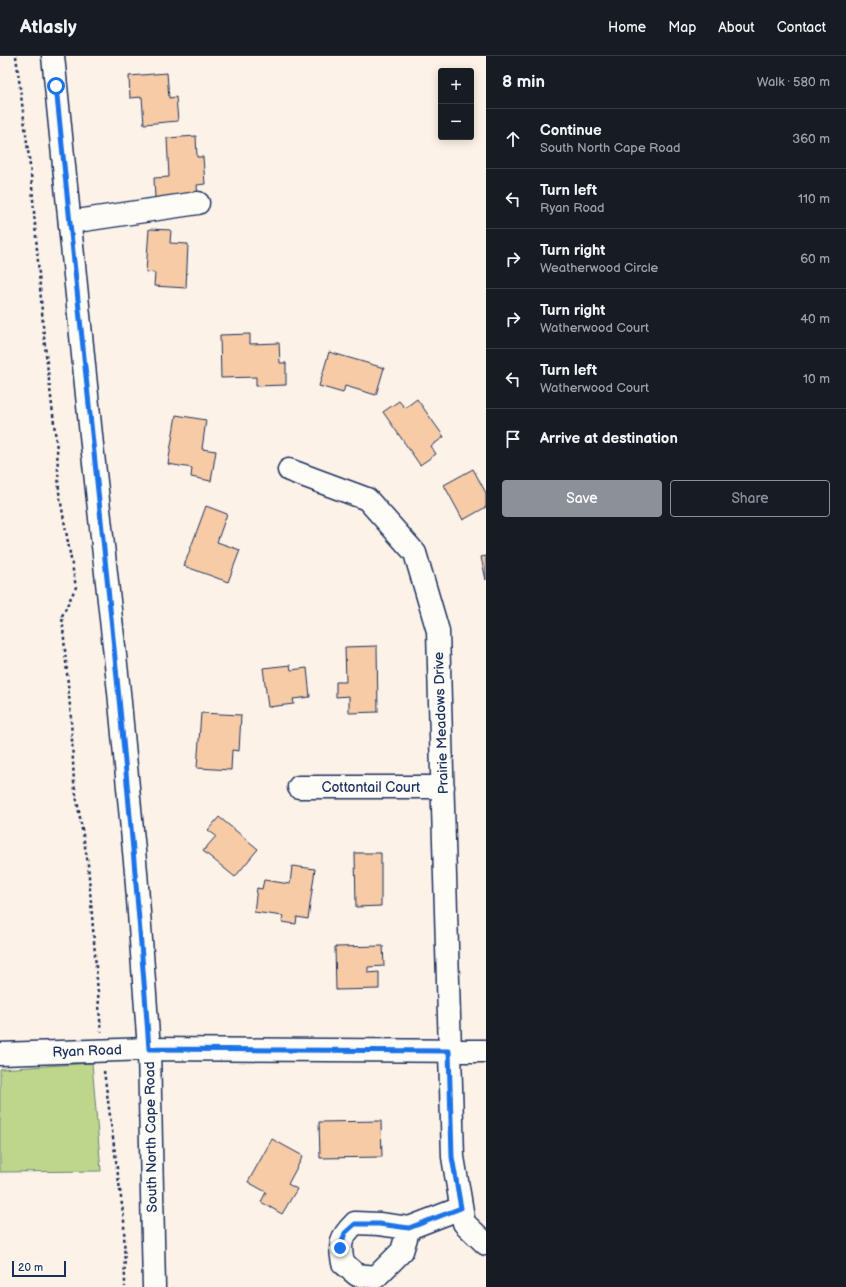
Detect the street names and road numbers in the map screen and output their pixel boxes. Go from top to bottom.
street label: Prairie Meadows Drive [430,652,452,794]
street label: Cottontail Court [322,779,421,796]
street label: Ryan Road [52,1041,122,1061]
street label: South North Cape Road [141,1061,161,1213]

